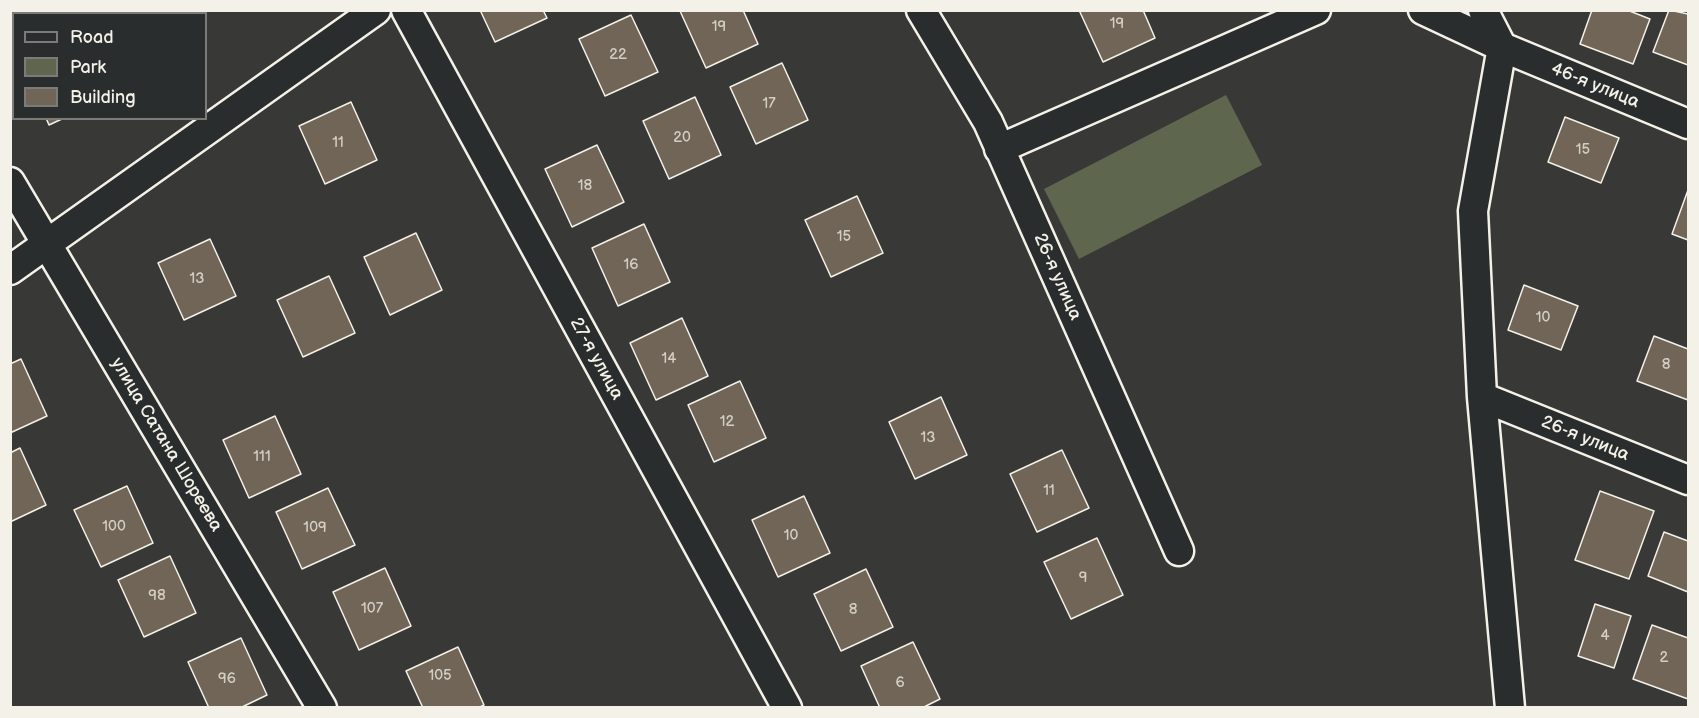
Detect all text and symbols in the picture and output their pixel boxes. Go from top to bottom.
legend [12,12,207,120]
house number: 19 [1110,15,1124,33]
house number: 19 [712,18,726,36]
text: Road [70,27,114,48]
house number: 22 [609,46,627,64]
text: Park [70,57,106,78]
street label: 46-я улица [1548,59,1642,113]
text: Building [70,87,136,108]
house number: 17 [762,95,776,113]
house number: 20 [673,129,691,147]
house number: 11 [332,134,344,152]
house number: 15 [1576,141,1590,159]
house number: 18 [578,177,592,195]
house number: 15 [837,228,851,246]
street label: 26-я улица [1028,230,1086,324]
house number: 16 [624,256,638,274]
house number: 13 [189,270,205,288]
house number: 10 [1536,309,1550,327]
street label: 27-я улица [565,314,627,404]
house number: 14 [662,350,676,368]
street label: улица Сатана Шореева [106,354,226,536]
house number: 8 [1662,356,1670,374]
street label: 26-я улица [1538,412,1632,466]
house number: 12 [720,413,734,431]
house number: 13 [920,429,936,447]
house number: 111 [253,448,271,466]
house number: 11 [1043,482,1055,500]
house number: 100 [102,518,126,536]
house number: 109 [303,519,327,537]
house number: 10 [784,527,798,545]
house number: 9 [1079,569,1087,587]
house number: 98 [148,587,166,605]
house number: 107 [361,600,383,618]
house number: 8 [849,601,857,619]
house number: 4 [1600,627,1610,645]
house number: 2 [1660,649,1668,667]
house number: 105 [428,667,452,685]
house number: 96 [218,670,236,688]
house number: 6 [895,674,905,692]

